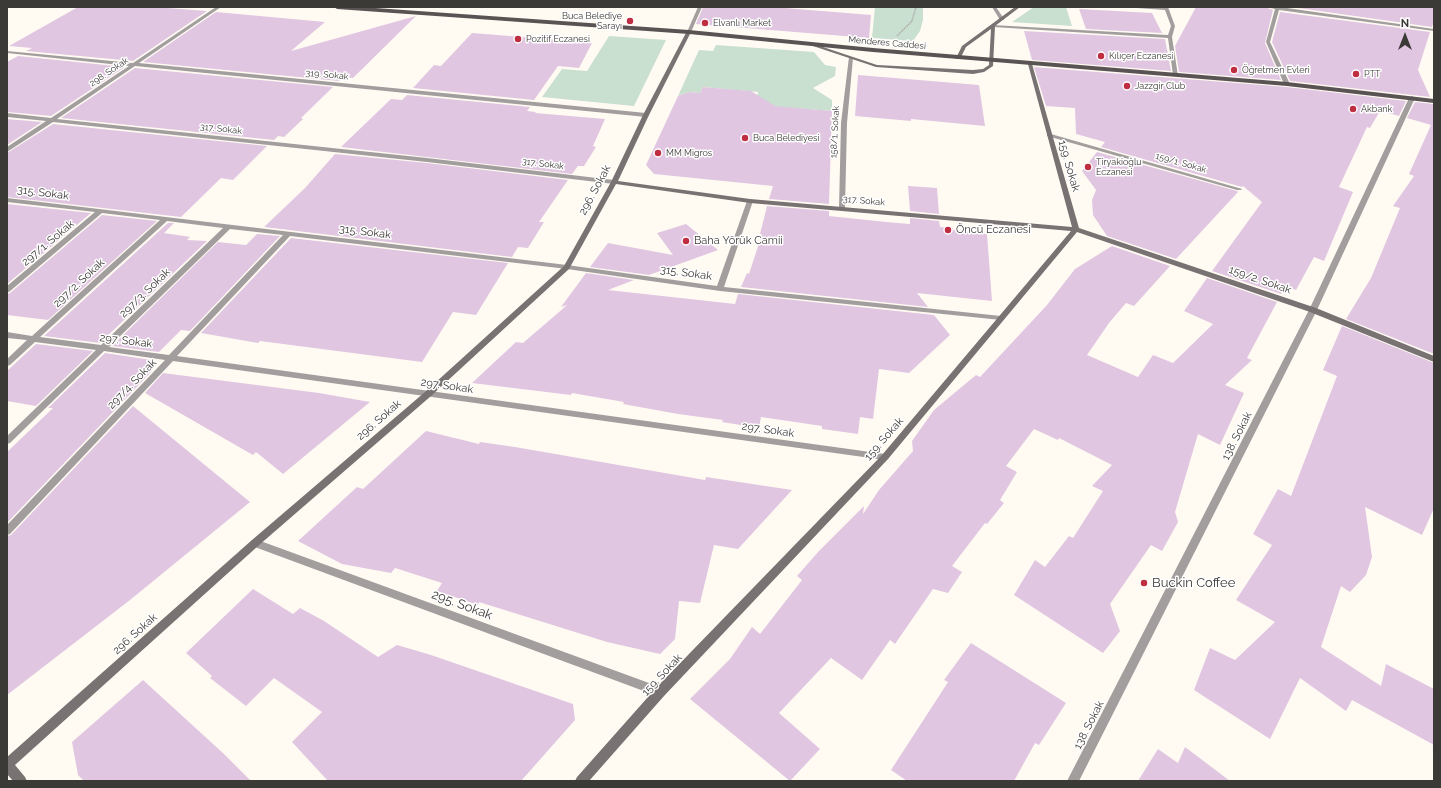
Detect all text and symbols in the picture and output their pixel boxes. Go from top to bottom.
place label: Buca Belediye Sarayı [562,11,622,32]
marker: Buca Belediye Sarayı [625,16,635,26]
north arrow [1385,16,1425,56]
text: N [1401,17,1409,30]
marker: Elvanlı Market [700,18,710,28]
place label: Elvanlı Market [713,18,771,28]
marker: Pozitif Eczanesi [513,34,523,44]
place label: Pozitif Eczanesi [526,34,590,44]
street label: Menderes Caddesi [848,34,926,52]
marker: Kılıçer Eczanesi [1096,51,1106,61]
place label: Kılıçer Eczanesi [1109,51,1173,61]
street label: 298. Sokak [88,55,130,89]
marker: Öğretmen Evleri [1229,65,1239,75]
place label: Öğretmen Evleri [1242,65,1310,75]
street label: 319. Sokak [305,68,349,82]
marker: PTT [1351,69,1361,79]
place label: PTT [1364,69,1381,79]
marker: Jazzgir Club [1122,81,1132,91]
place label: Jazzgir Club [1135,81,1185,91]
marker: Akbank [1348,104,1358,114]
place label: Akbank [1361,104,1392,114]
street label: 158/1. Sokak [828,106,842,158]
street label: 317. Sokak [200,121,242,137]
marker: Buca Belediyesi [740,133,750,143]
place label: Buca Belediyesi [753,133,819,143]
street label: 159. Sokak [1055,139,1083,193]
marker: MM Migros [653,148,663,158]
place label: MM Migros [666,148,712,158]
street label: 159/1. Sokak [1154,151,1208,175]
street label: 317. Sokak [521,156,565,172]
place label: Tiryakioğlu Eczanesi [1096,157,1142,178]
marker: Tiryakioğlu Eczanesi [1083,162,1093,172]
street label: 296. Sokak [576,163,614,217]
street label: 315. Sokak [16,183,70,203]
street label: 317. Sokak [843,194,885,208]
street label: 297/1. Sokak [19,217,77,269]
street label: 315. Sokak [338,222,392,242]
place label: Öncü Eczanesi [956,223,1031,237]
marker: Öncü Eczanesi [943,225,953,235]
place label: Baha Yörük Camii [694,234,783,248]
marker: Baha Yörük Camii [681,236,691,246]
street label: 297/2. Sokak [51,256,107,310]
street label: 315. Sokak [659,263,713,283]
street label: 159/2. Sokak [1227,263,1293,297]
street label: 297/3. Sokak [117,266,173,320]
street label: 297. Sokak [99,331,153,351]
street label: 297/4. Sokak [105,356,159,412]
street label: 297. Sokak [420,376,474,396]
street label: 296. Sokak [354,397,404,443]
street label: 138. Sokak [1219,409,1255,463]
street label: 159. Sokak [862,415,906,463]
street label: 297. Sokak [741,420,795,440]
place label: Buckin Coffee [1152,575,1235,591]
marker: Buckin Coffee [1139,578,1149,588]
street label: 295. Sokak [429,587,495,623]
street label: 296. Sokak [110,611,160,657]
street label: 159. Sokak [639,651,685,699]
street label: 138. Sokak [1071,698,1107,752]

